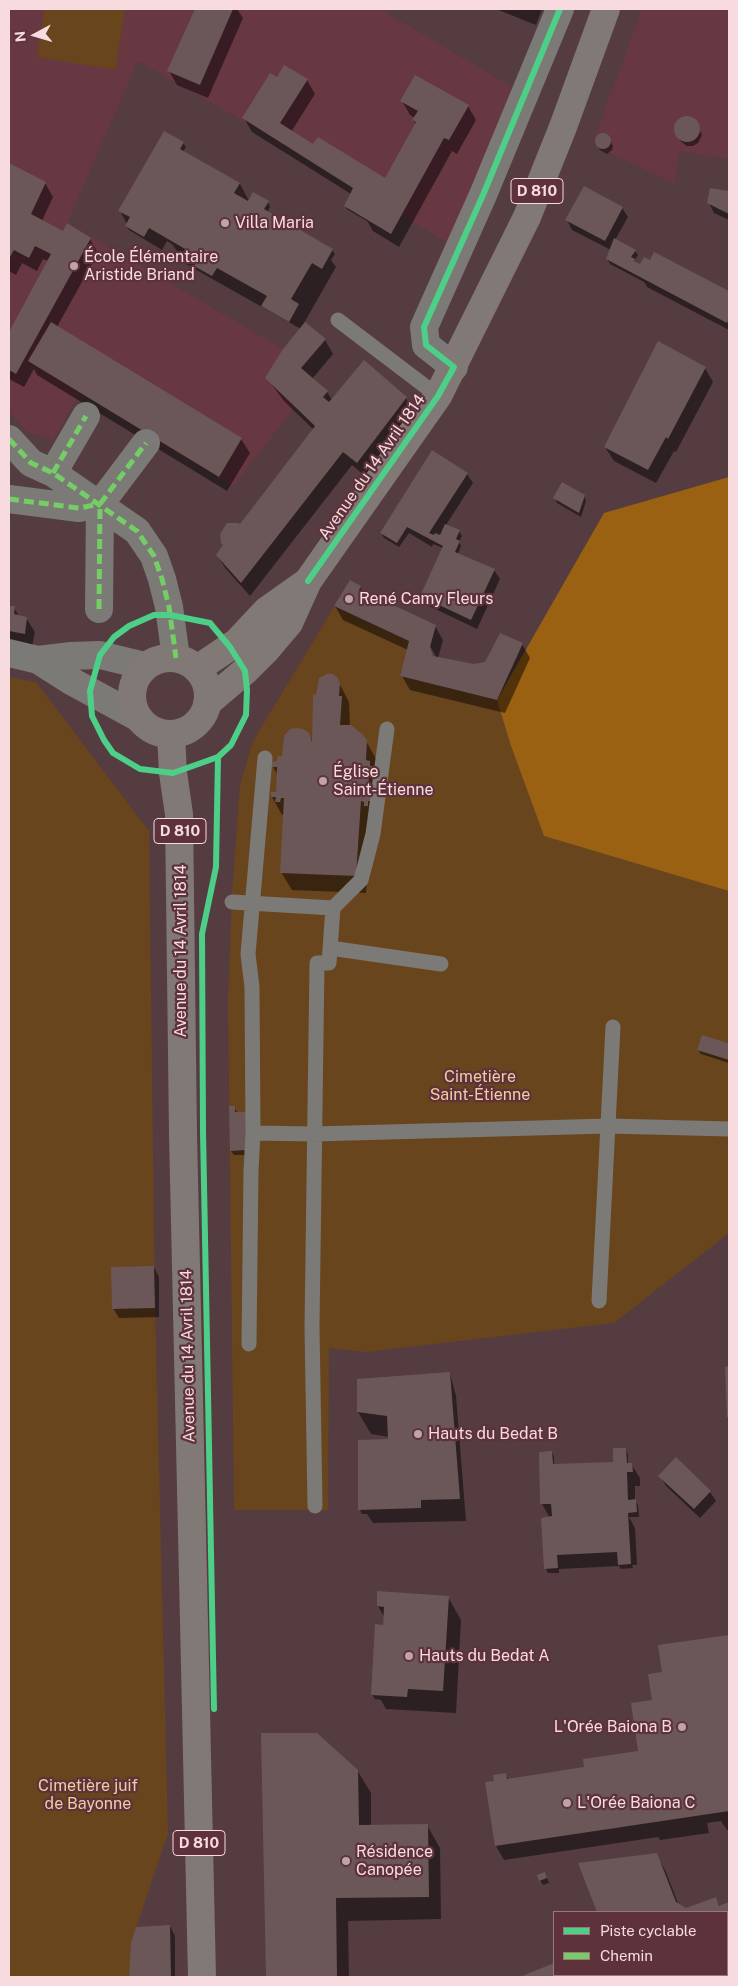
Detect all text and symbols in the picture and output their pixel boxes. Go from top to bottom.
north arrow [10,10,60,60]
text: N [12,30,29,43]
road number: D 810 [511,178,563,204]
place label: Villa Maria [235,213,314,233]
marker: Villa Maria [219,217,231,229]
place label: École Élémentaire Aristide Briand [84,247,218,285]
marker: École Élémentaire Aristide Briand [68,260,80,272]
street label: Avenue du 14 Avril 1814 [315,391,429,543]
place label: René Camy Fleurs [359,589,493,609]
marker: René Camy Fleurs [343,593,355,605]
place label: Église Saint-Étienne [333,762,434,800]
marker: Église Saint-Étienne [317,775,329,787]
road number: D 810 [154,818,206,844]
street label: Avenue du 14 Avril 1814 [171,865,191,1037]
park label: Cimetière Saint-Étienne [430,1067,530,1105]
street label: Avenue du 14 Avril 1814 [177,1269,199,1443]
place label: Hauts du Bedat B [428,1424,558,1444]
marker: Hauts du Bedat B [412,1428,424,1440]
place label: Hauts du Bedat A [419,1646,550,1666]
marker: Hauts du Bedat A [403,1650,415,1662]
place label: L'Orée Baiona B [554,1717,672,1737]
marker: L'Orée Baiona B [676,1721,688,1733]
park label: Cimetière juif de Bayonne [38,1776,138,1814]
place label: L'Orée Baiona C [577,1793,696,1813]
marker: L'Orée Baiona C [561,1797,573,1809]
road number: D 810 [173,1830,225,1856]
place label: Résidence Canopée [356,1842,433,1880]
marker: Résidence Canopée [340,1855,352,1867]
legend [553,1911,728,1976]
text: Piste cyclable [600,1922,697,1939]
text: Chemin [600,1947,653,1964]

